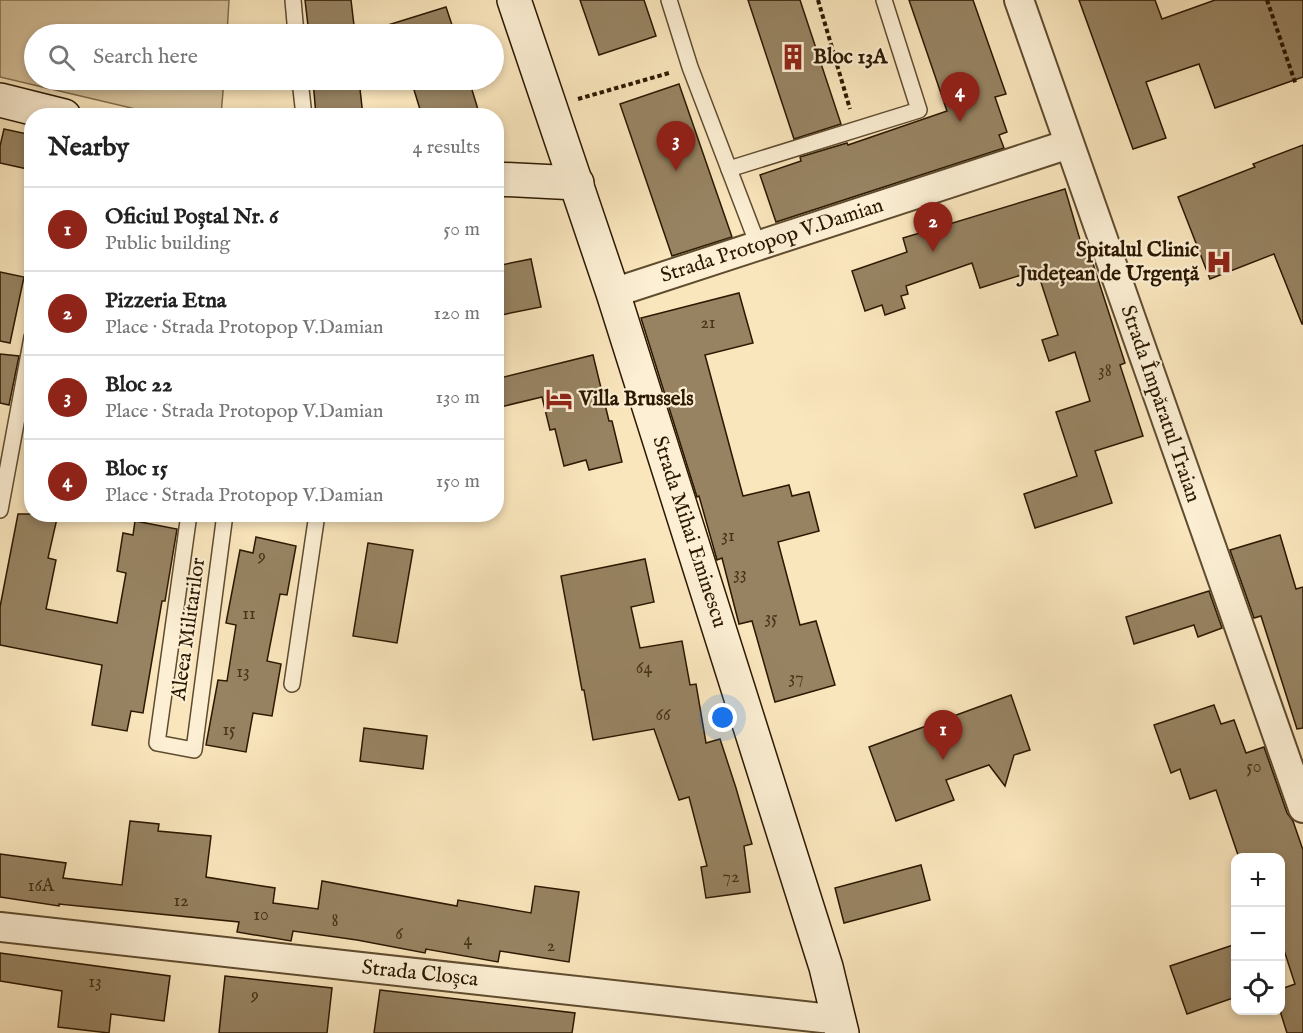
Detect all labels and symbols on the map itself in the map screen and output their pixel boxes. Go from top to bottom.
building icon: Bloc 13A [778,42,808,72]
place label: Bloc 13A [813,44,889,71]
pin: 4 [940,72,980,122]
pin: 3 [656,122,696,171]
street label: Strada Protopop V.Damian [657,192,887,290]
pin: 2 [914,202,952,252]
place label: Spitalul Clinic Județean de Urgență [1016,237,1200,288]
hospital icon: Spitalul Clinic Județean de Urgență [1204,247,1234,277]
street label: Strada Împăratul Traian [1114,301,1207,506]
house number: 21 [700,312,716,335]
house number: 38 [1098,360,1112,383]
hotel icon: Villa Brussels [544,384,574,414]
place label: Villa Brussels [578,386,694,413]
street label: Strada Mihai Eminescu [645,433,733,631]
house number: 31 [721,525,735,548]
house number: 9 [257,545,266,568]
street label: Aleea Militarilor [165,556,212,703]
house number: 33 [733,563,747,586]
house number: 11 [242,603,256,626]
house number: 35 [764,607,778,630]
house number: 64 [636,657,652,680]
house number: 13 [236,661,250,684]
house number: 37 [788,667,804,690]
your location [708,703,737,732]
house number: 66 [655,704,671,727]
pin: 1 [924,710,962,760]
house number: 15 [222,719,236,742]
house number: 50 [1246,756,1262,779]
house number: 72 [723,866,739,889]
house number: 16A [28,875,55,898]
house number: 12 [173,890,189,913]
house number: 10 [253,904,269,927]
house number: 8 [331,910,339,933]
house number: 6 [395,923,403,946]
house number: 4 [464,929,473,952]
house number: 2 [547,935,555,958]
street label: Strada Cloșca [360,954,481,994]
house number: 13 [88,971,102,994]
house number: 9 [250,984,259,1007]

